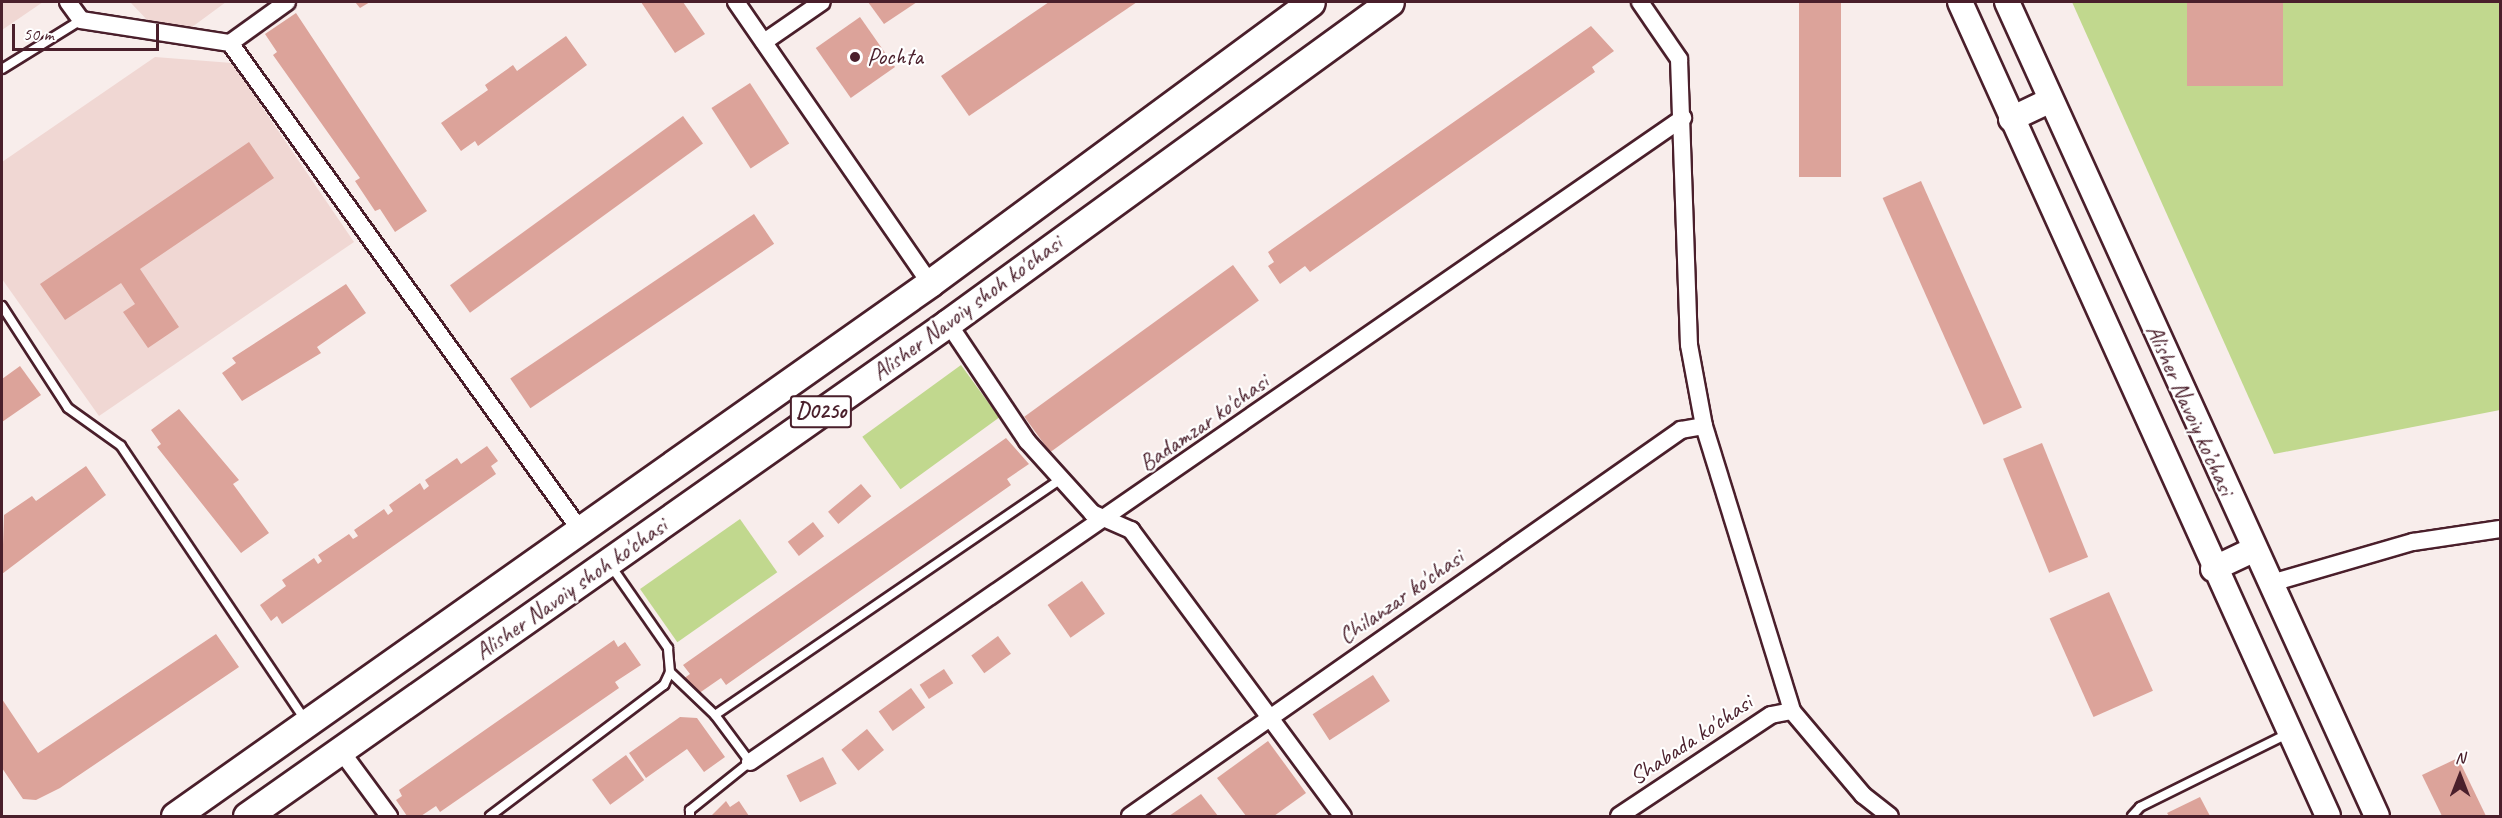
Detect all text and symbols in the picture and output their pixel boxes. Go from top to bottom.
scale bar [15,12,162,50]
text: 50 m [23,23,54,45]
place label: Pochta [867,43,923,71]
marker: Pochta [848,50,862,64]
street label: Alisher Navoiy shoh ko'chasi [866,229,1068,387]
street label: Alisher Navoiy ko’chasi [2139,320,2241,500]
street label: Badamzar ko'chasi [1134,368,1274,478]
road number: D025o [790,393,852,431]
street label: Alisher Navoiy shoh ko'chasi [469,512,673,666]
street label: Chilanzar ko'chasi [1333,543,1469,651]
street label: Shabada ko'chasi [1624,688,1758,792]
north arrow [2430,746,2490,806]
text: N [2455,748,2465,768]

